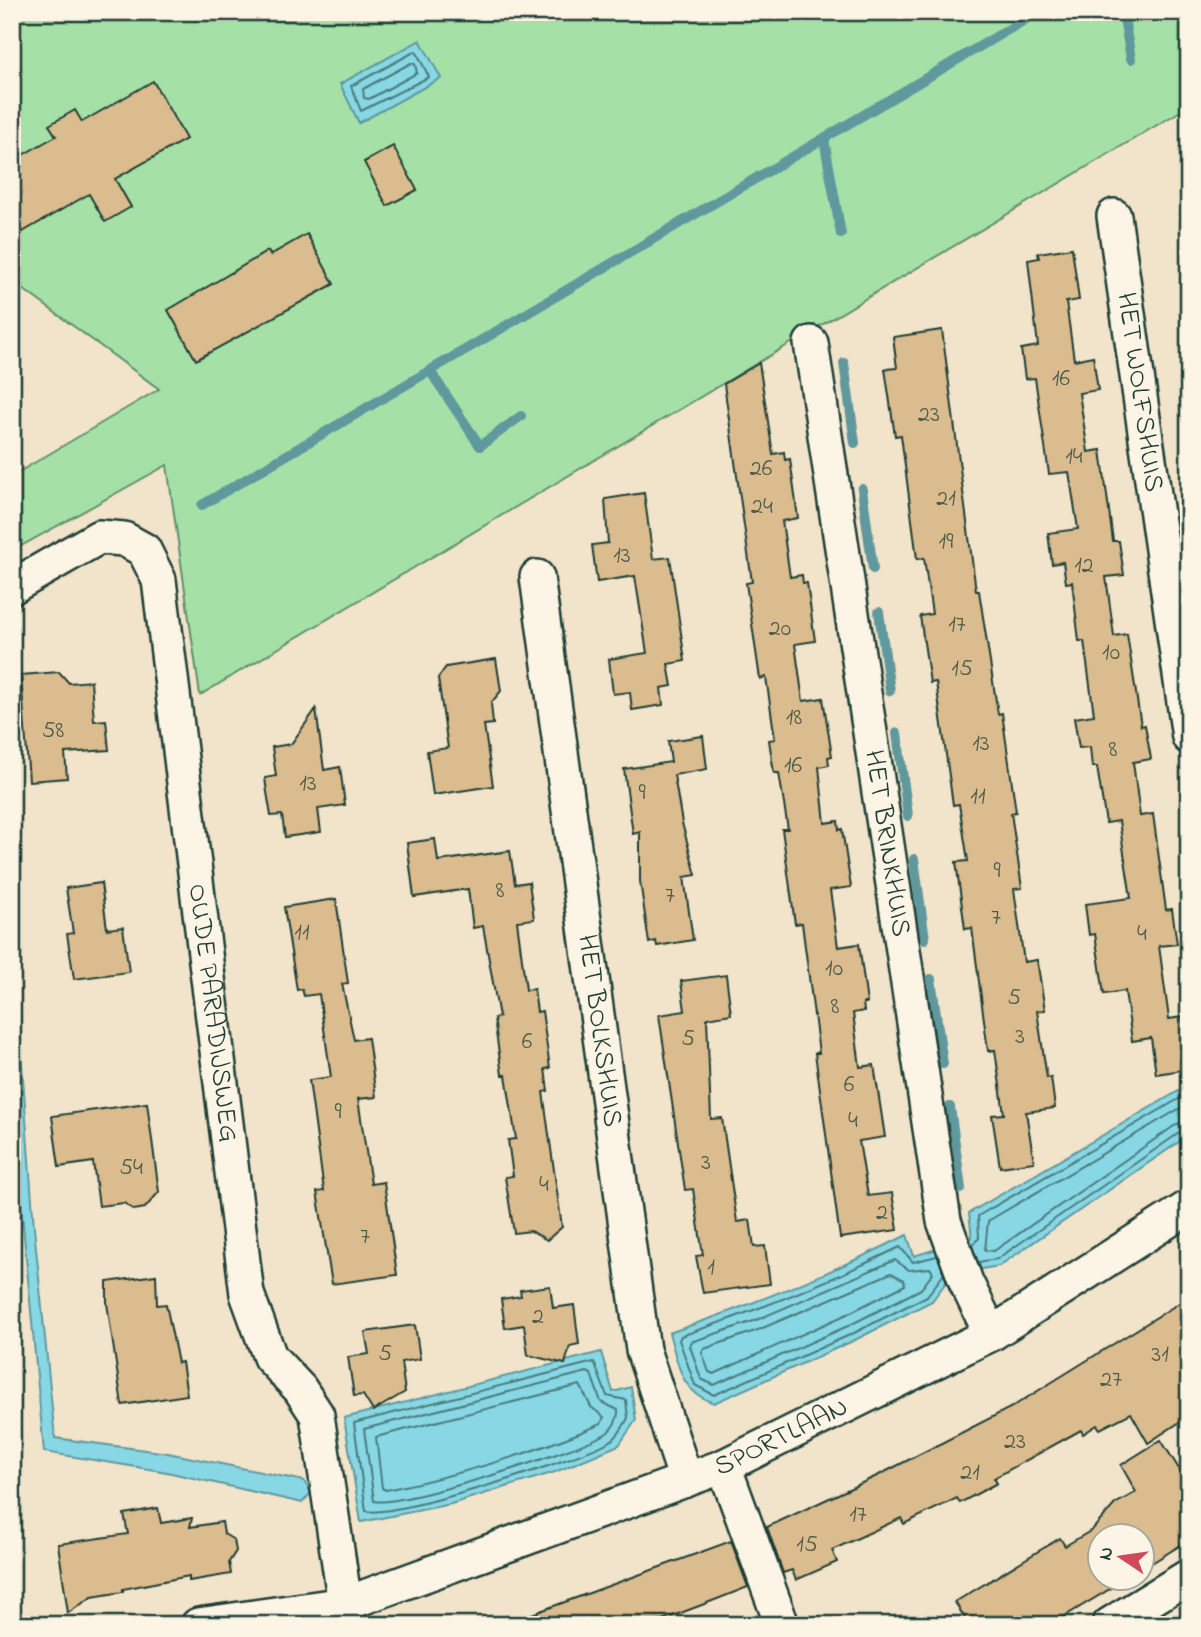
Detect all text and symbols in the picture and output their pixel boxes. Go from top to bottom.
street label: HET WOLFSHUIS [1105,290,1174,495]
house number: 16 [1052,362,1071,397]
house number: 23 [918,398,940,433]
house number: 14 [1065,440,1083,475]
house number: 26 [750,452,773,487]
house number: 21 [936,482,956,517]
house number: 24 [751,490,773,525]
house number: 19 [939,525,954,560]
house number: 13 [613,539,631,574]
house number: 12 [1074,549,1094,584]
house number: 17 [948,608,966,643]
house number: 20 [769,612,791,647]
house number: 10 [1102,636,1120,671]
house number: 15 [951,652,973,687]
house number: 18 [786,701,802,736]
house number: 58 [42,714,64,749]
house number: 13 [972,727,990,762]
house number: 8 [1109,733,1118,768]
street label: HET BRINKHUIS [852,747,921,939]
house number: 16 [784,749,803,784]
house number: 13 [299,767,317,802]
house number: 9 [638,776,646,811]
house number: 11 [970,780,986,815]
house number: 9 [993,854,1001,889]
house number: 8 [496,874,505,909]
house number: 7 [665,879,675,914]
street label: OUDE PARADIJSWEG [176,881,249,1145]
house number: 7 [991,901,1001,936]
house number: 11 [294,916,310,951]
house number: 4 [1137,917,1147,952]
street label: HET BOLKSHUIS [566,932,633,1130]
house number: 10 [825,952,843,987]
house number: 5 [1007,981,1021,1016]
house number: 8 [831,990,840,1025]
house number: 3 [1015,1020,1025,1055]
house number: 5 [681,1022,695,1057]
house number: 6 [522,1025,533,1060]
house number: 6 [844,1068,855,1103]
house number: 9 [334,1095,342,1130]
house number: 4 [848,1104,858,1139]
house number: 3 [701,1146,711,1181]
house number: 54 [119,1151,143,1186]
house number: 4 [539,1168,549,1203]
house number: 2 [876,1196,888,1231]
house number: 7 [360,1220,370,1255]
house number: 1 [707,1251,715,1286]
house number: 2 [532,1300,544,1335]
house number: 5 [378,1337,392,1372]
house number: 31 [1151,1338,1169,1373]
house number: 27 [1100,1363,1122,1398]
street label: SPORTLAAN [708,1387,855,1488]
house number: 23 [1004,1425,1026,1460]
house number: 21 [960,1456,980,1491]
house number: 17 [849,1498,867,1533]
north arrow [1086,1522,1156,1592]
house number: 15 [796,1528,818,1563]
text: N [1092,1544,1122,1563]

